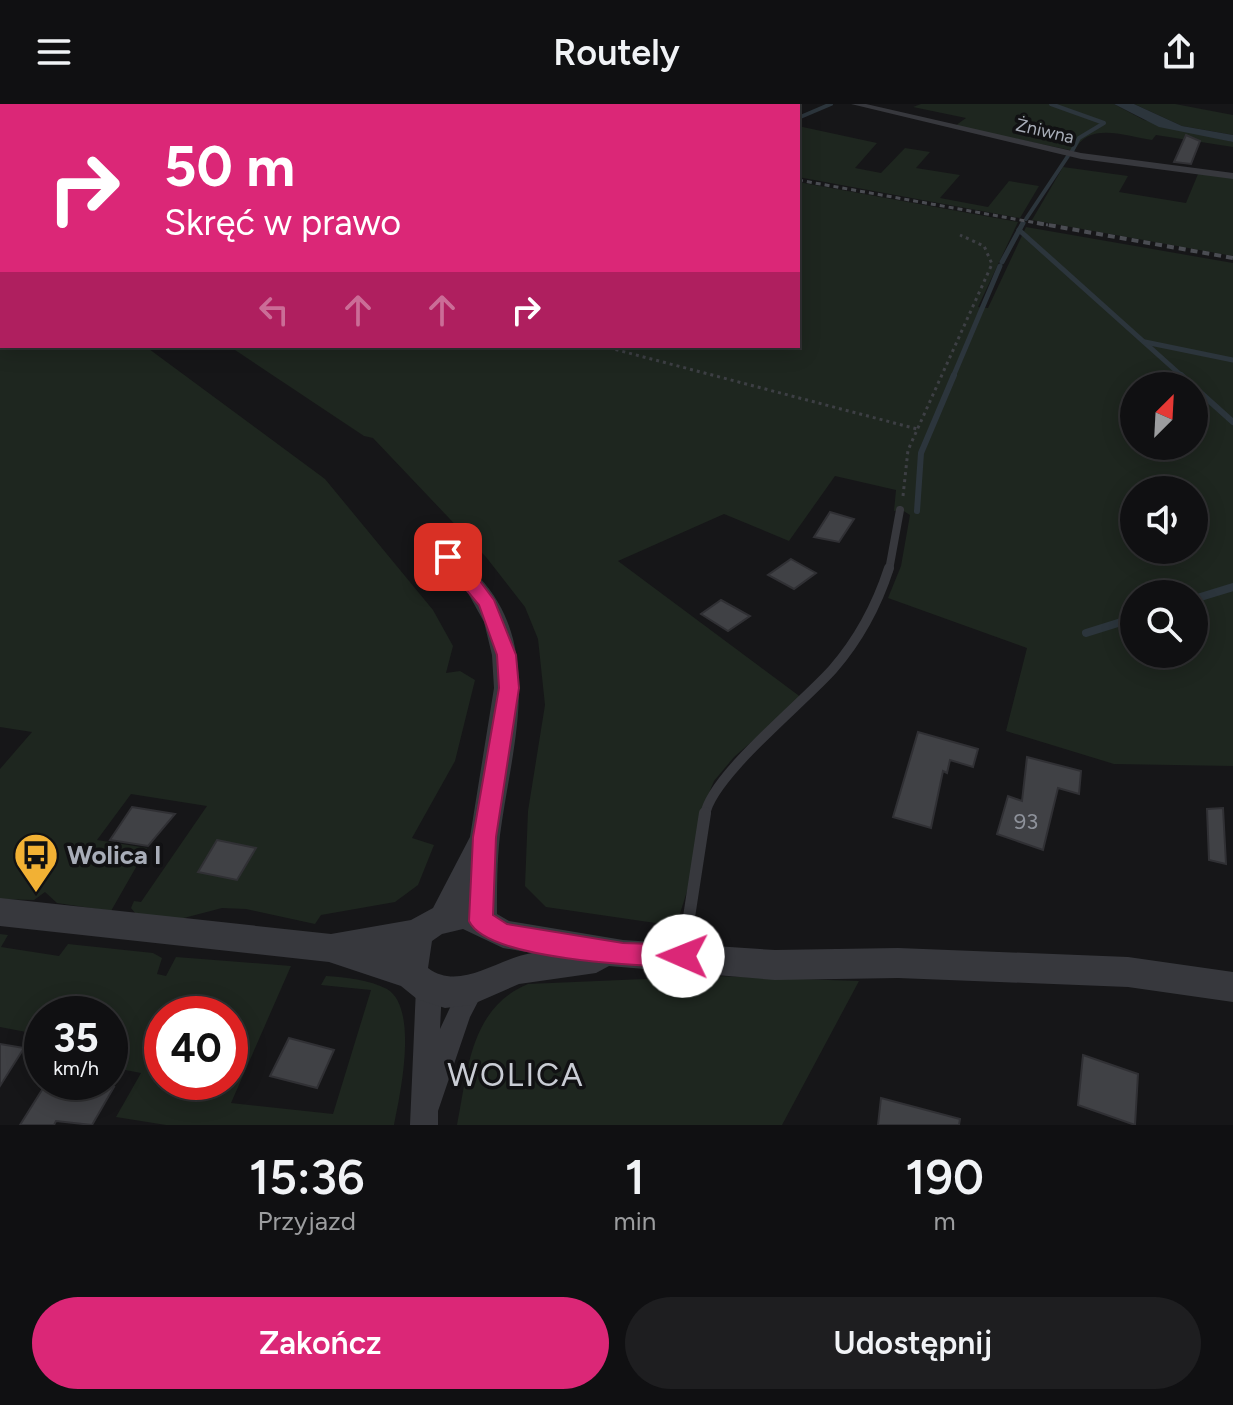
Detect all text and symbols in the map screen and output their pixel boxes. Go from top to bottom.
icon: menu [32,30,76,74]
icon: share [1157,30,1201,74]
text: Routely [553,31,680,74]
street label: Żniwna [1014,114,1076,148]
text: 50 m [164,133,295,200]
icon: right [32,136,136,240]
text: Skręć w prawo [164,201,401,244]
icon: left [252,288,296,332]
icon: ahead [336,288,380,332]
icon: ahead [420,288,464,332]
icon: right [504,288,548,332]
north arrow [1120,372,1208,460]
map controls [1120,372,1208,668]
button: sound [1120,476,1208,564]
pin [414,523,482,591]
icon: arrive [426,535,470,579]
button: search [1120,580,1208,668]
house number: 93 [1014,808,1038,835]
bus stop icon: Wolica I [12,831,60,894]
place label: Wolica I [67,839,162,871]
position arrow [641,914,725,998]
speed limit sign: 40 [144,996,248,1100]
text: 35 [53,1014,99,1062]
text: km/h [53,1056,99,1080]
district label: WOLICA [447,1056,585,1094]
text: 15:36 [249,1148,364,1206]
text: 1 [625,1148,645,1206]
text: 190 [905,1148,984,1206]
text: Przyjazd [258,1205,356,1237]
text: min [614,1205,656,1237]
text: m [934,1205,956,1237]
button: Zakończ [32,1297,609,1389]
button: Udostępnij [625,1297,1201,1389]

